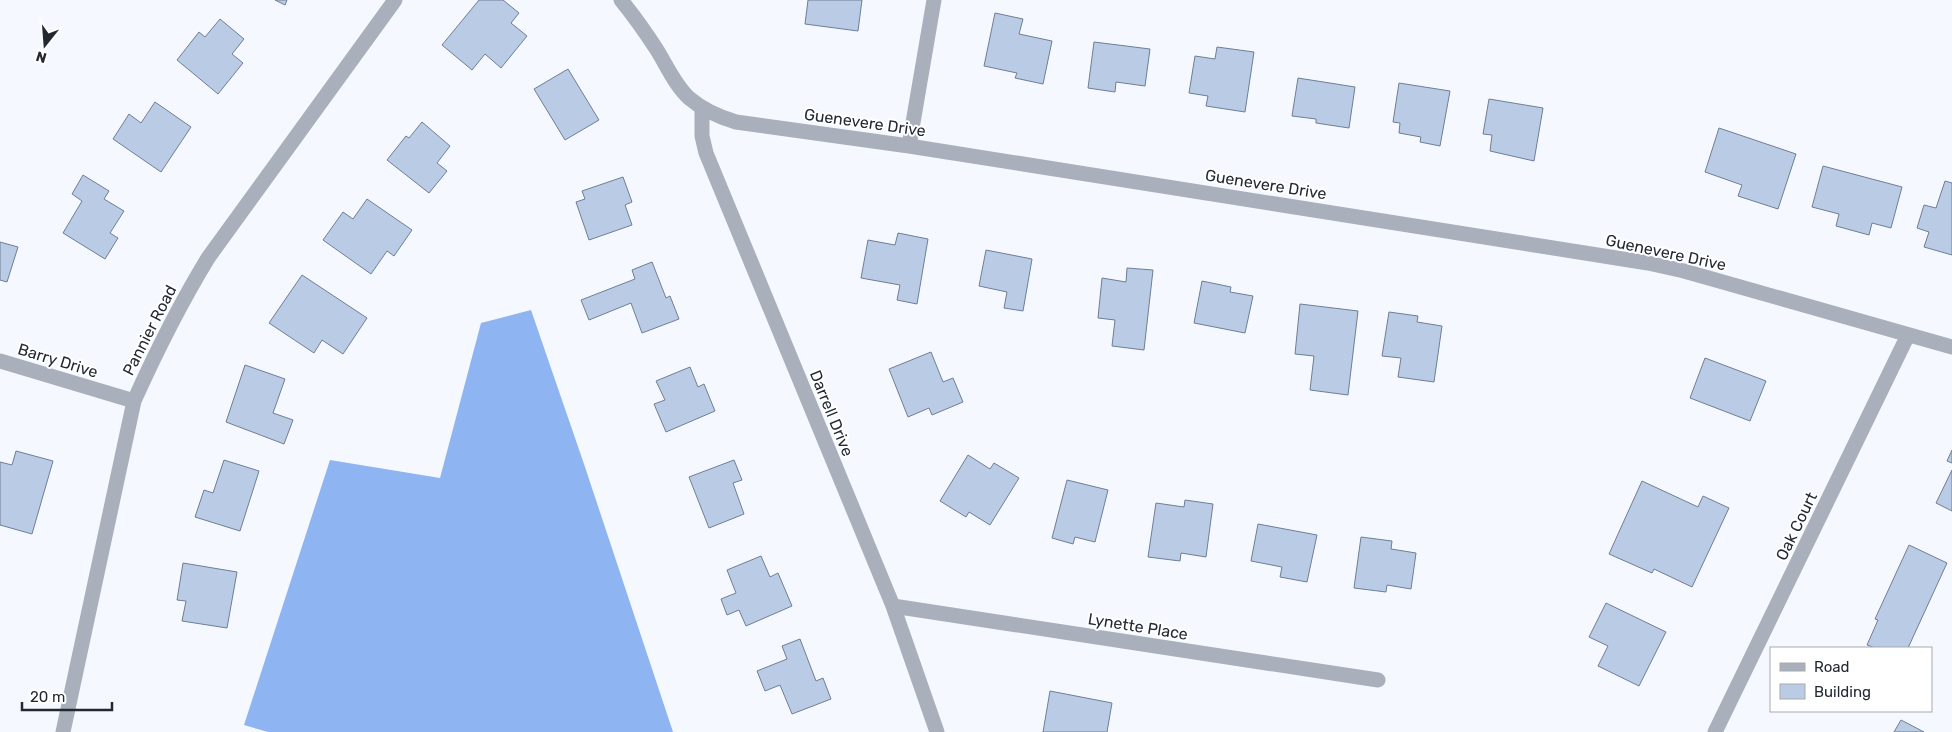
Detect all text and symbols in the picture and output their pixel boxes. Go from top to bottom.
north arrow [20,20,70,70]
text: N [34,47,49,67]
street label: Guenevere Drive [803,105,927,140]
street label: Guenevere Drive [1204,166,1328,203]
street label: Guenevere Drive [1604,230,1728,275]
street label: Pannier Road [119,282,180,379]
street label: Barry Drive [16,339,100,382]
street label: Darrell Drive [806,367,857,459]
street label: Oak Court [1772,489,1821,563]
street label: Lynette Place [1087,609,1189,644]
legend [1770,647,1932,712]
text: Road [1814,658,1850,676]
scale bar [22,680,112,712]
text: Building [1814,683,1871,701]
text: 20 m [30,688,65,706]

